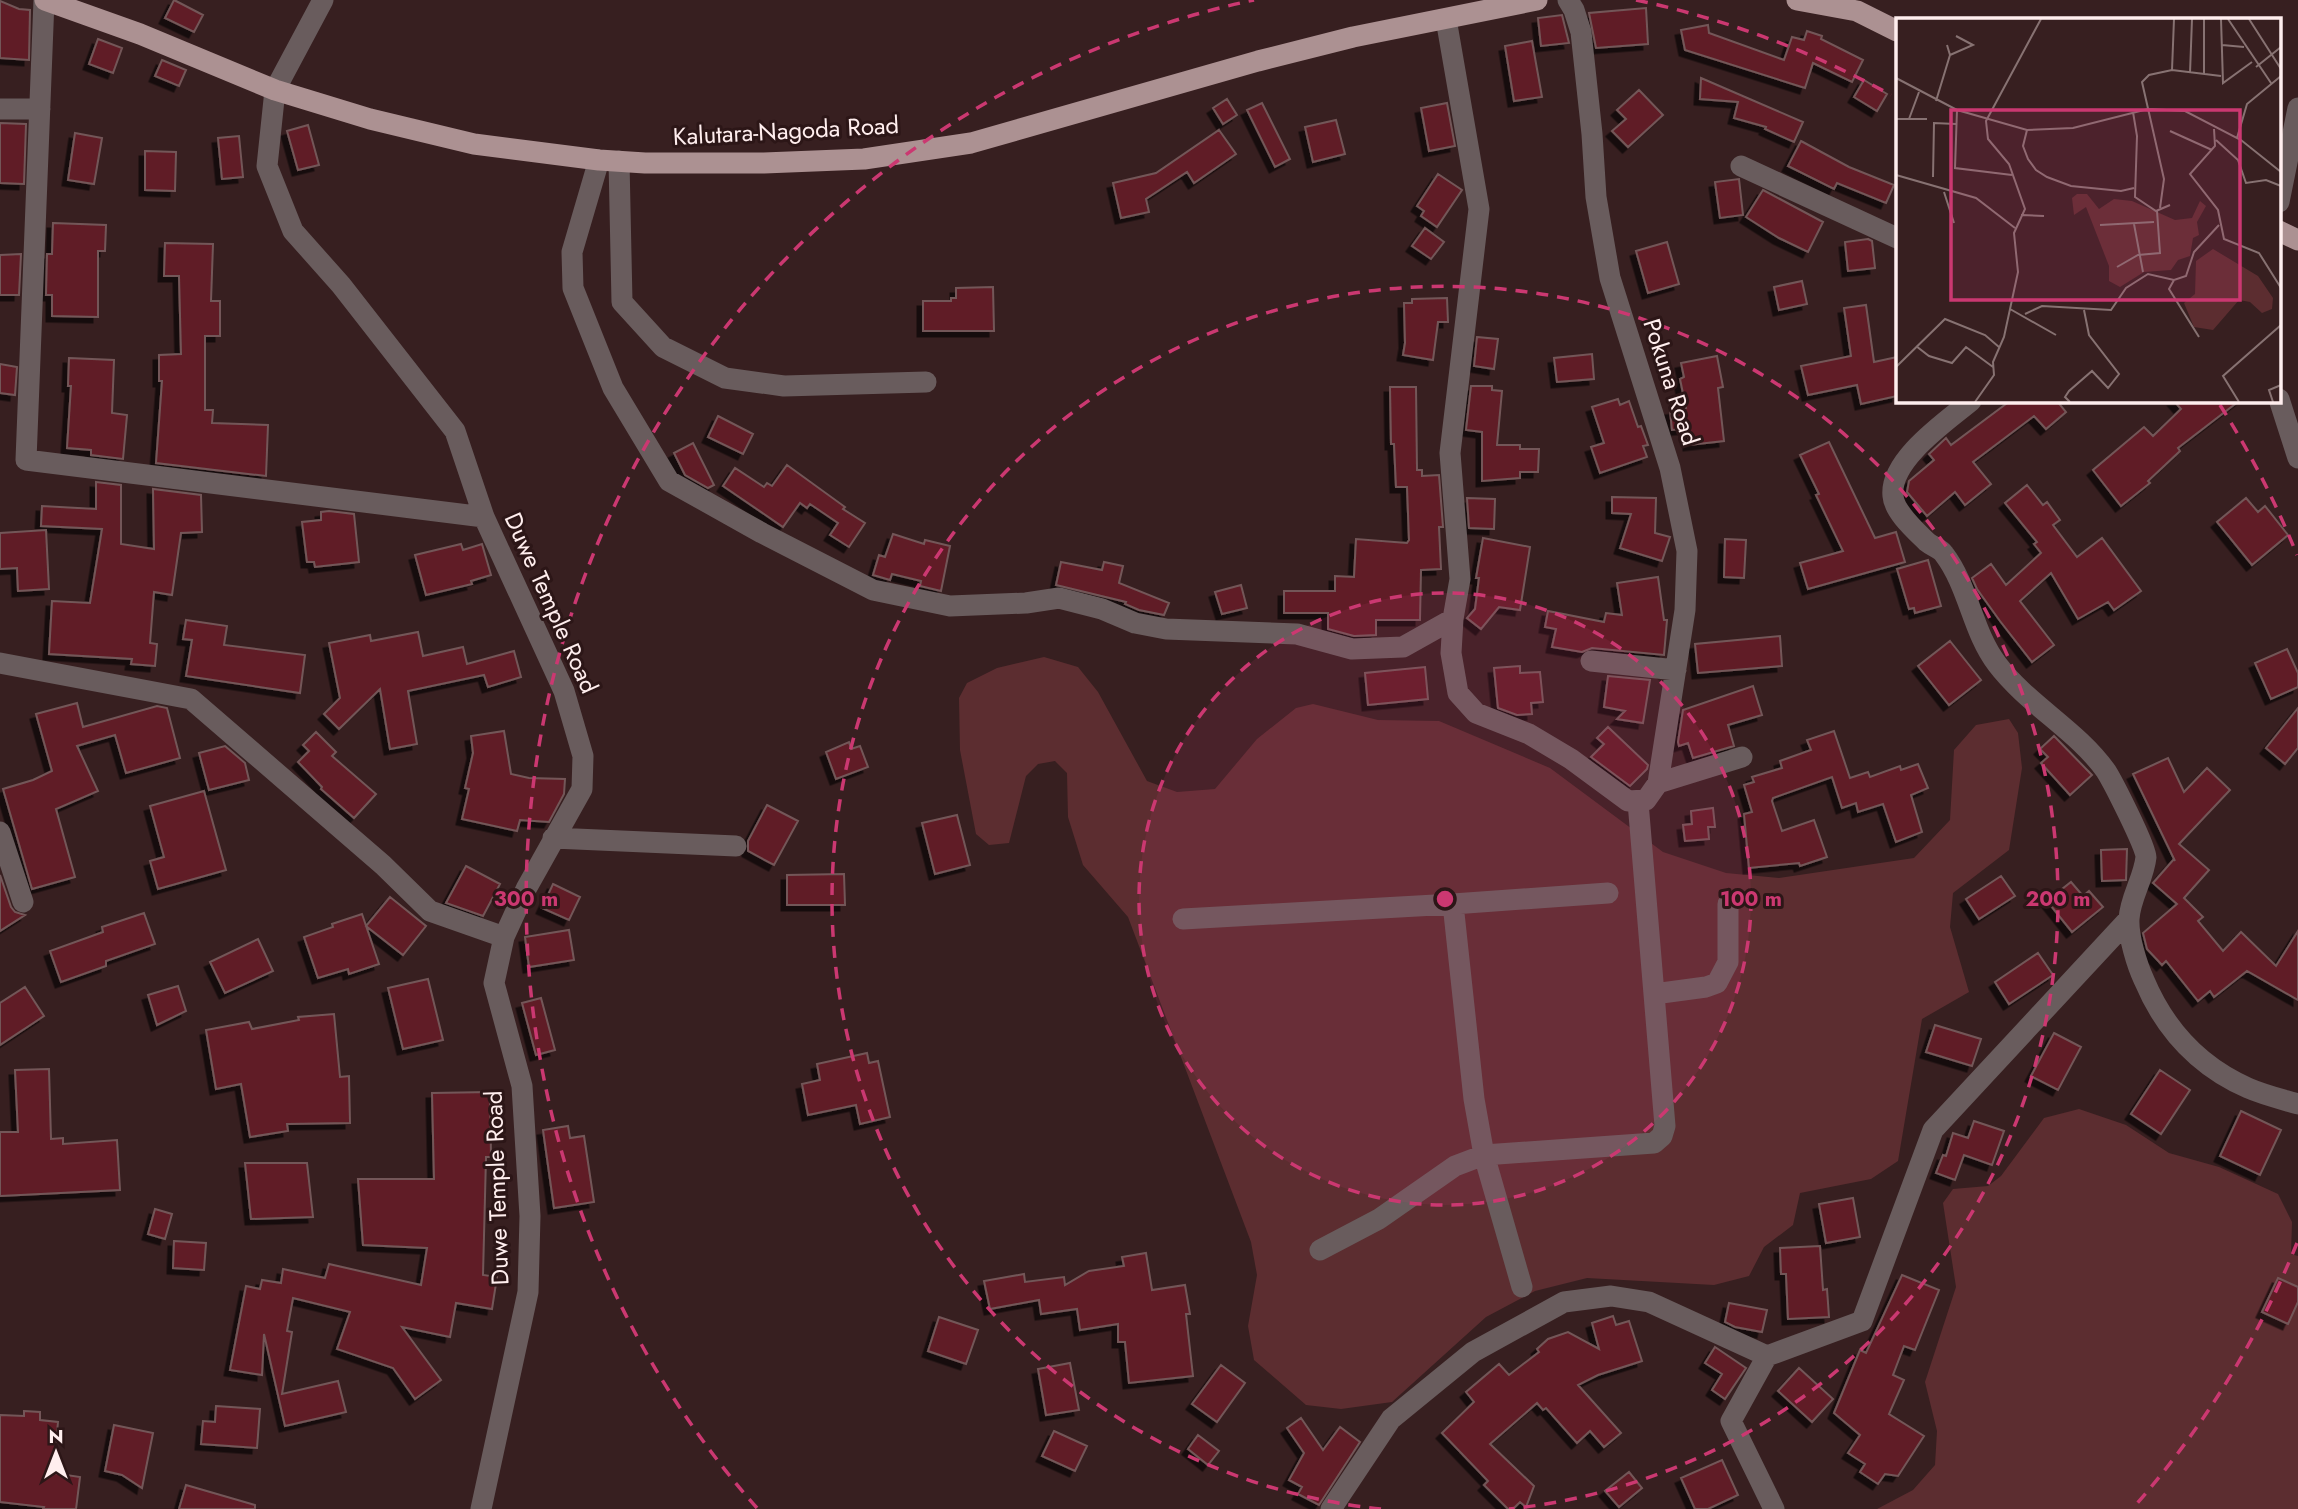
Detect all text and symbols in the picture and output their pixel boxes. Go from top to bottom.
inset map [1896,18,2280,402]
street label: Kalutara-Nagoda Road [672,107,900,154]
street label: Pokuna Road [1635,314,1708,450]
street label: Duwe Temple Road [496,507,607,699]
text: 300 m [494,884,558,914]
text: 100 m [1720,884,1782,914]
text: 200 m [2025,884,2091,914]
centre of rings [1433,887,1457,911]
street label: Duwe Temple Road [476,1090,517,1286]
north arrow [21,1418,91,1488]
text: N [48,1423,64,1450]

